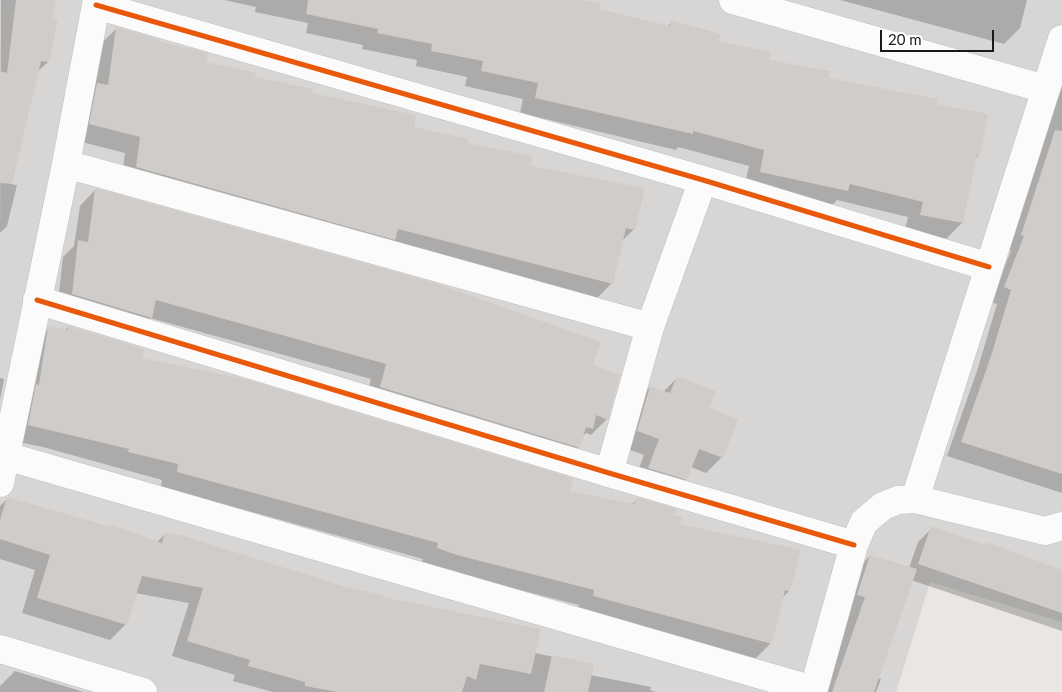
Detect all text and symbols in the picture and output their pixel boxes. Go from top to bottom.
scale bar [882,20,996,52]
text: 20 m [888,30,922,48]

